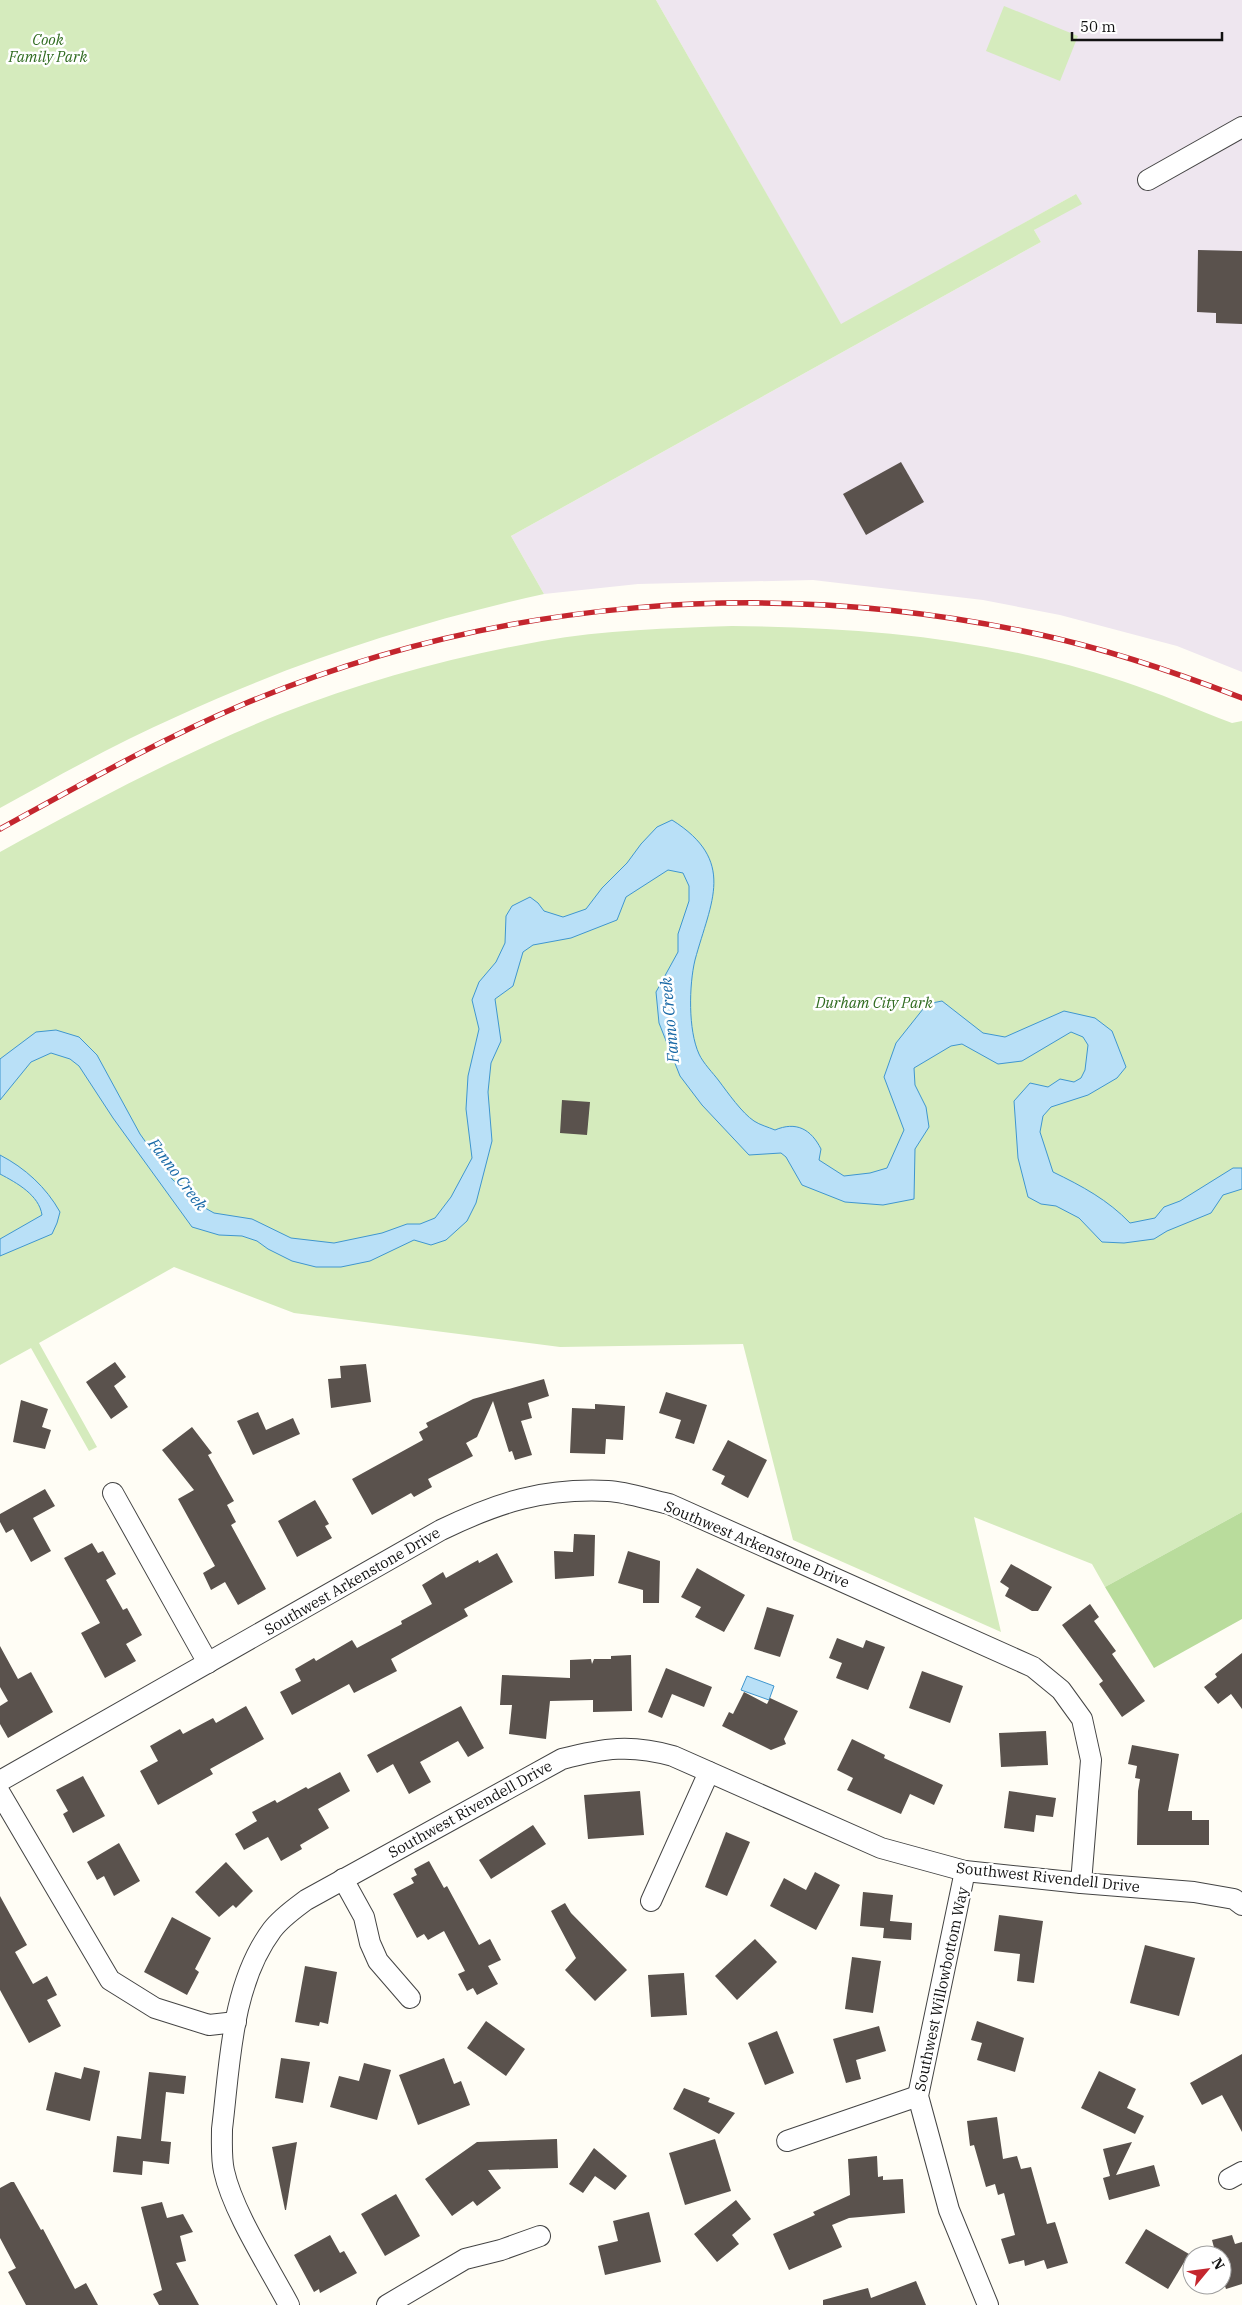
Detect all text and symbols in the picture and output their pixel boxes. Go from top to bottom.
scale bar [1072,10,1222,42]
text: 50 m [1080,17,1116,36]
park label: Cook Family Park [8,30,87,66]
water label: Fanno Creek [655,976,683,1065]
park label: Durham City Park [814,993,933,1012]
water label: Fanno Creek [144,1133,212,1215]
street label: Southwest Arkenstone Drive [661,1496,853,1592]
street label: Southwest Arkenstone Drive [261,1523,443,1639]
street label: Southwest Rivendell Drive [385,1756,555,1862]
street label: Southwest Rivendell Drive [955,1858,1141,1896]
street label: Southwest Willowbottom Way [910,1885,972,2093]
north arrow [1182,2245,1232,2295]
text: N [1208,2254,1229,2273]

